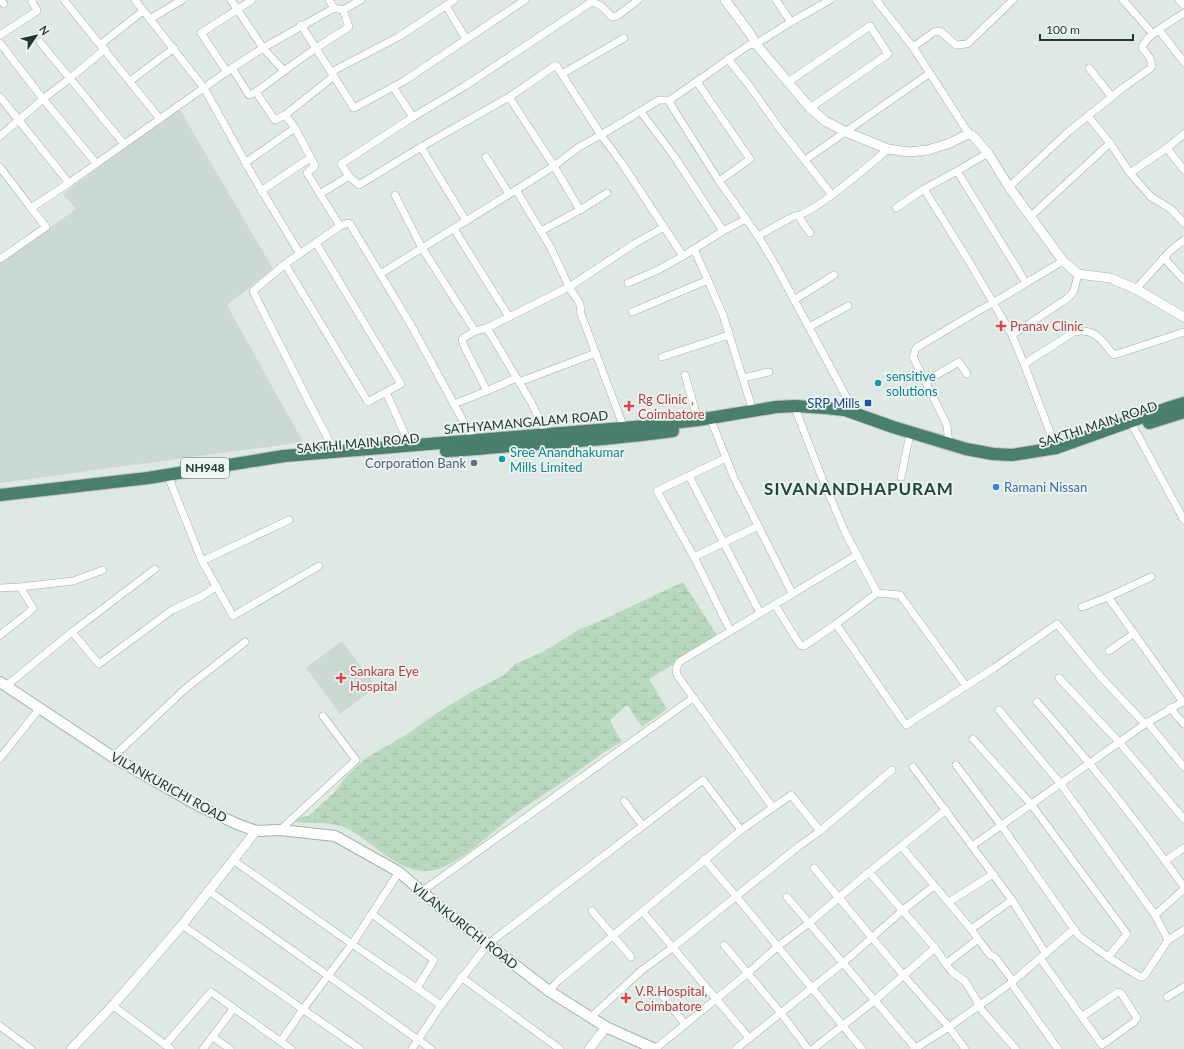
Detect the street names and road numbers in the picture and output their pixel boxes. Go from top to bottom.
street label: SAKTHI MAIN ROAD [1037,397,1159,451]
street label: SATHYAMANGALAM ROAD [443,407,609,437]
street label: SAKTHI MAIN ROAD [296,430,420,456]
road number: NH948 [181,458,229,478]
street label: VILANKURICHI ROAD [108,748,230,826]
street label: VILANKURICHI ROAD [409,880,521,972]

